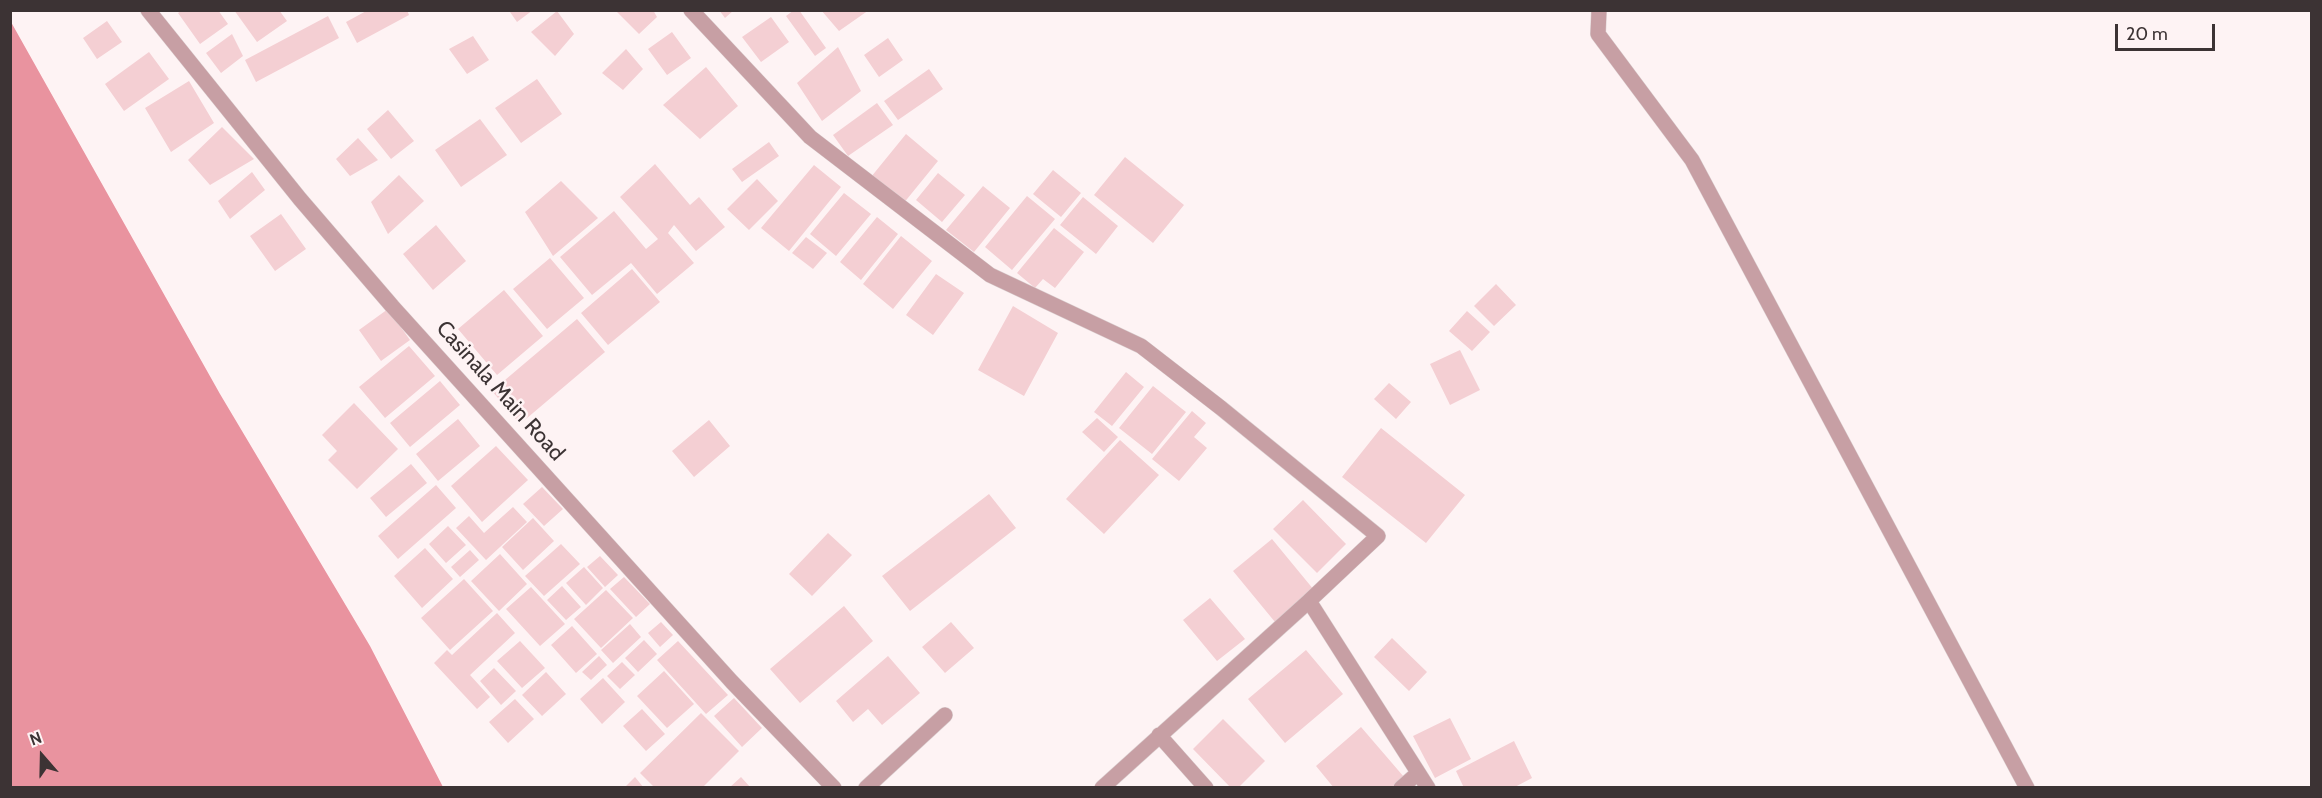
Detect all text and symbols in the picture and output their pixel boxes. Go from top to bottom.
scale bar [2118,12,2218,50]
text: 20 m [2126,23,2168,45]
street label: Casinala Main Road [430,316,570,466]
north arrow [12,726,72,786]
text: N [27,728,44,749]

